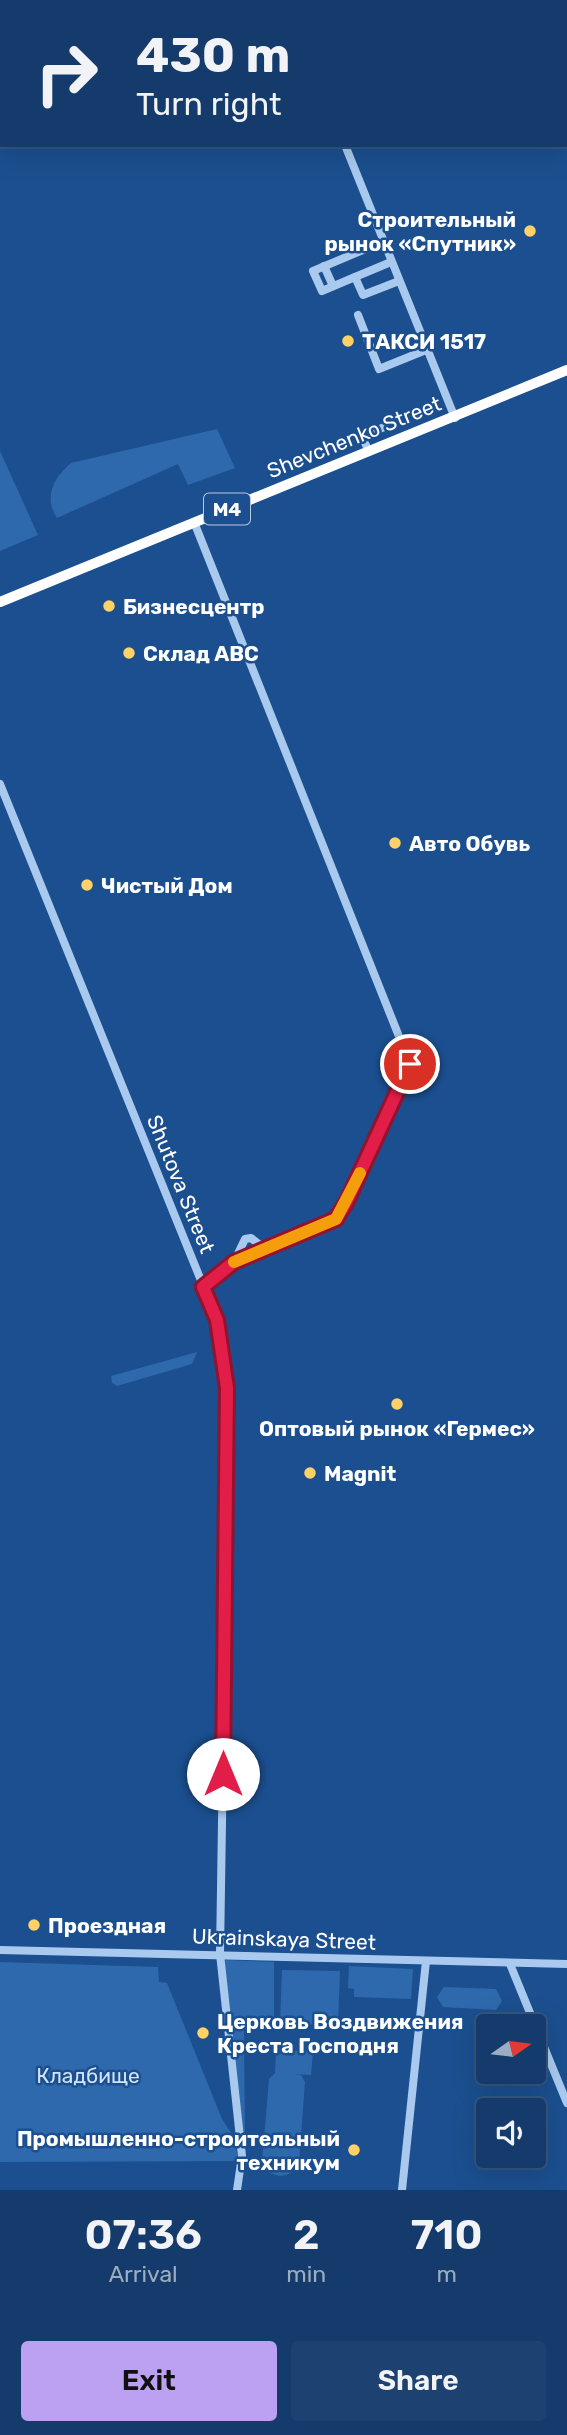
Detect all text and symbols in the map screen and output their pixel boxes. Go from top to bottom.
text: 430 m [136,26,290,84]
icon: right [21,28,112,119]
text: Turn right [136,85,281,123]
place label: Строительный рынок «Спутник» [325,207,516,256]
marker: Строительный рынок «Спутник» [522,223,538,239]
place label: ТАКСИ 1517 [362,329,486,354]
marker: ТАКСИ 1517 [340,333,356,349]
street label: Shevchenko Street [263,391,445,483]
road number: M4 [204,494,250,524]
place label: Бизнесцентр [123,594,265,619]
marker: Бизнесцентр [101,598,117,614]
place label: Склад АВС [143,641,259,666]
marker: Склад АВС [121,645,137,661]
place label: Авто Обувь [409,831,531,856]
marker: Авто Обувь [387,835,403,851]
place label: Чистый Дом [101,873,233,898]
marker: Чистый Дом [79,877,95,893]
pin [380,1034,440,1094]
icon: arrive [391,1045,429,1083]
street label: Shutova Street [142,1111,220,1257]
marker: Оптовый рынок «Гермес» [389,1396,405,1412]
place label: Оптовый рынок «Гермес» [259,1416,535,1441]
place label: Magnit [324,1461,397,1486]
marker: Magnit [302,1465,318,1481]
position arrow [186,1737,260,1811]
place label: Проездная [48,1913,166,1938]
marker: Проездная [26,1917,42,1933]
street label: Ukrainskaya Street [192,1923,376,1955]
place label: Церковь Воздвижения Креста Господня [217,2009,463,2058]
north arrow [476,2014,546,2084]
map controls [476,2014,546,2168]
marker: Церковь Воздвижения Креста Господня [195,2025,211,2041]
park label: Кладбище [36,2063,140,2088]
button: sound [476,2098,546,2168]
place label: Промышленно-строительный техникум [17,2126,340,2175]
marker: Промышленно-строительный техникум [346,2142,362,2158]
text: 07:36 [85,2210,202,2260]
text: 2 [293,2210,320,2260]
text: 710 [411,2210,482,2260]
text: Arrival [109,2260,178,2288]
text: min [286,2260,326,2288]
text: m [436,2260,457,2288]
button: Exit [21,2341,277,2421]
button: Share [291,2341,546,2421]

